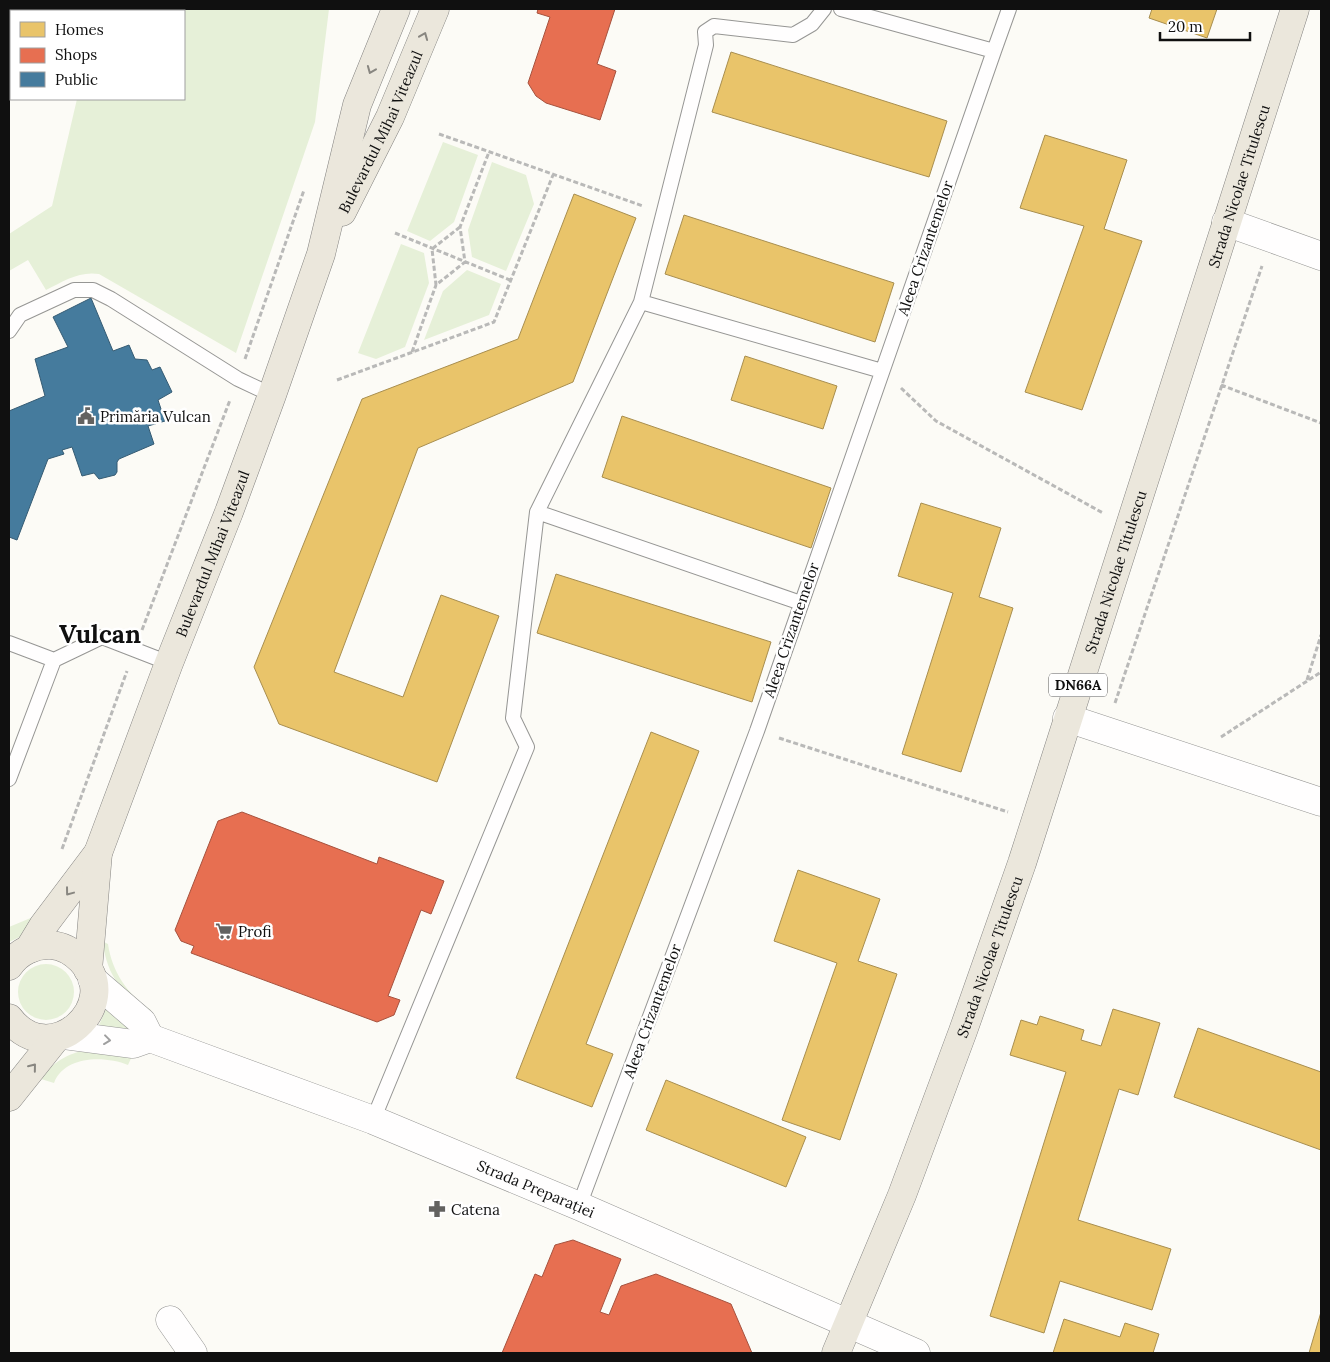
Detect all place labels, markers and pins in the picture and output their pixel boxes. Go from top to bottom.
public building icon: Primăria Vulcan [76,406,96,426]
place label: Primăria Vulcan [100,407,211,426]
supermarket icon: Profi [214,921,234,941]
place label: Profi [238,922,272,941]
pharmacy icon: Catena [427,1199,447,1219]
place label: Catena [451,1200,500,1219]

